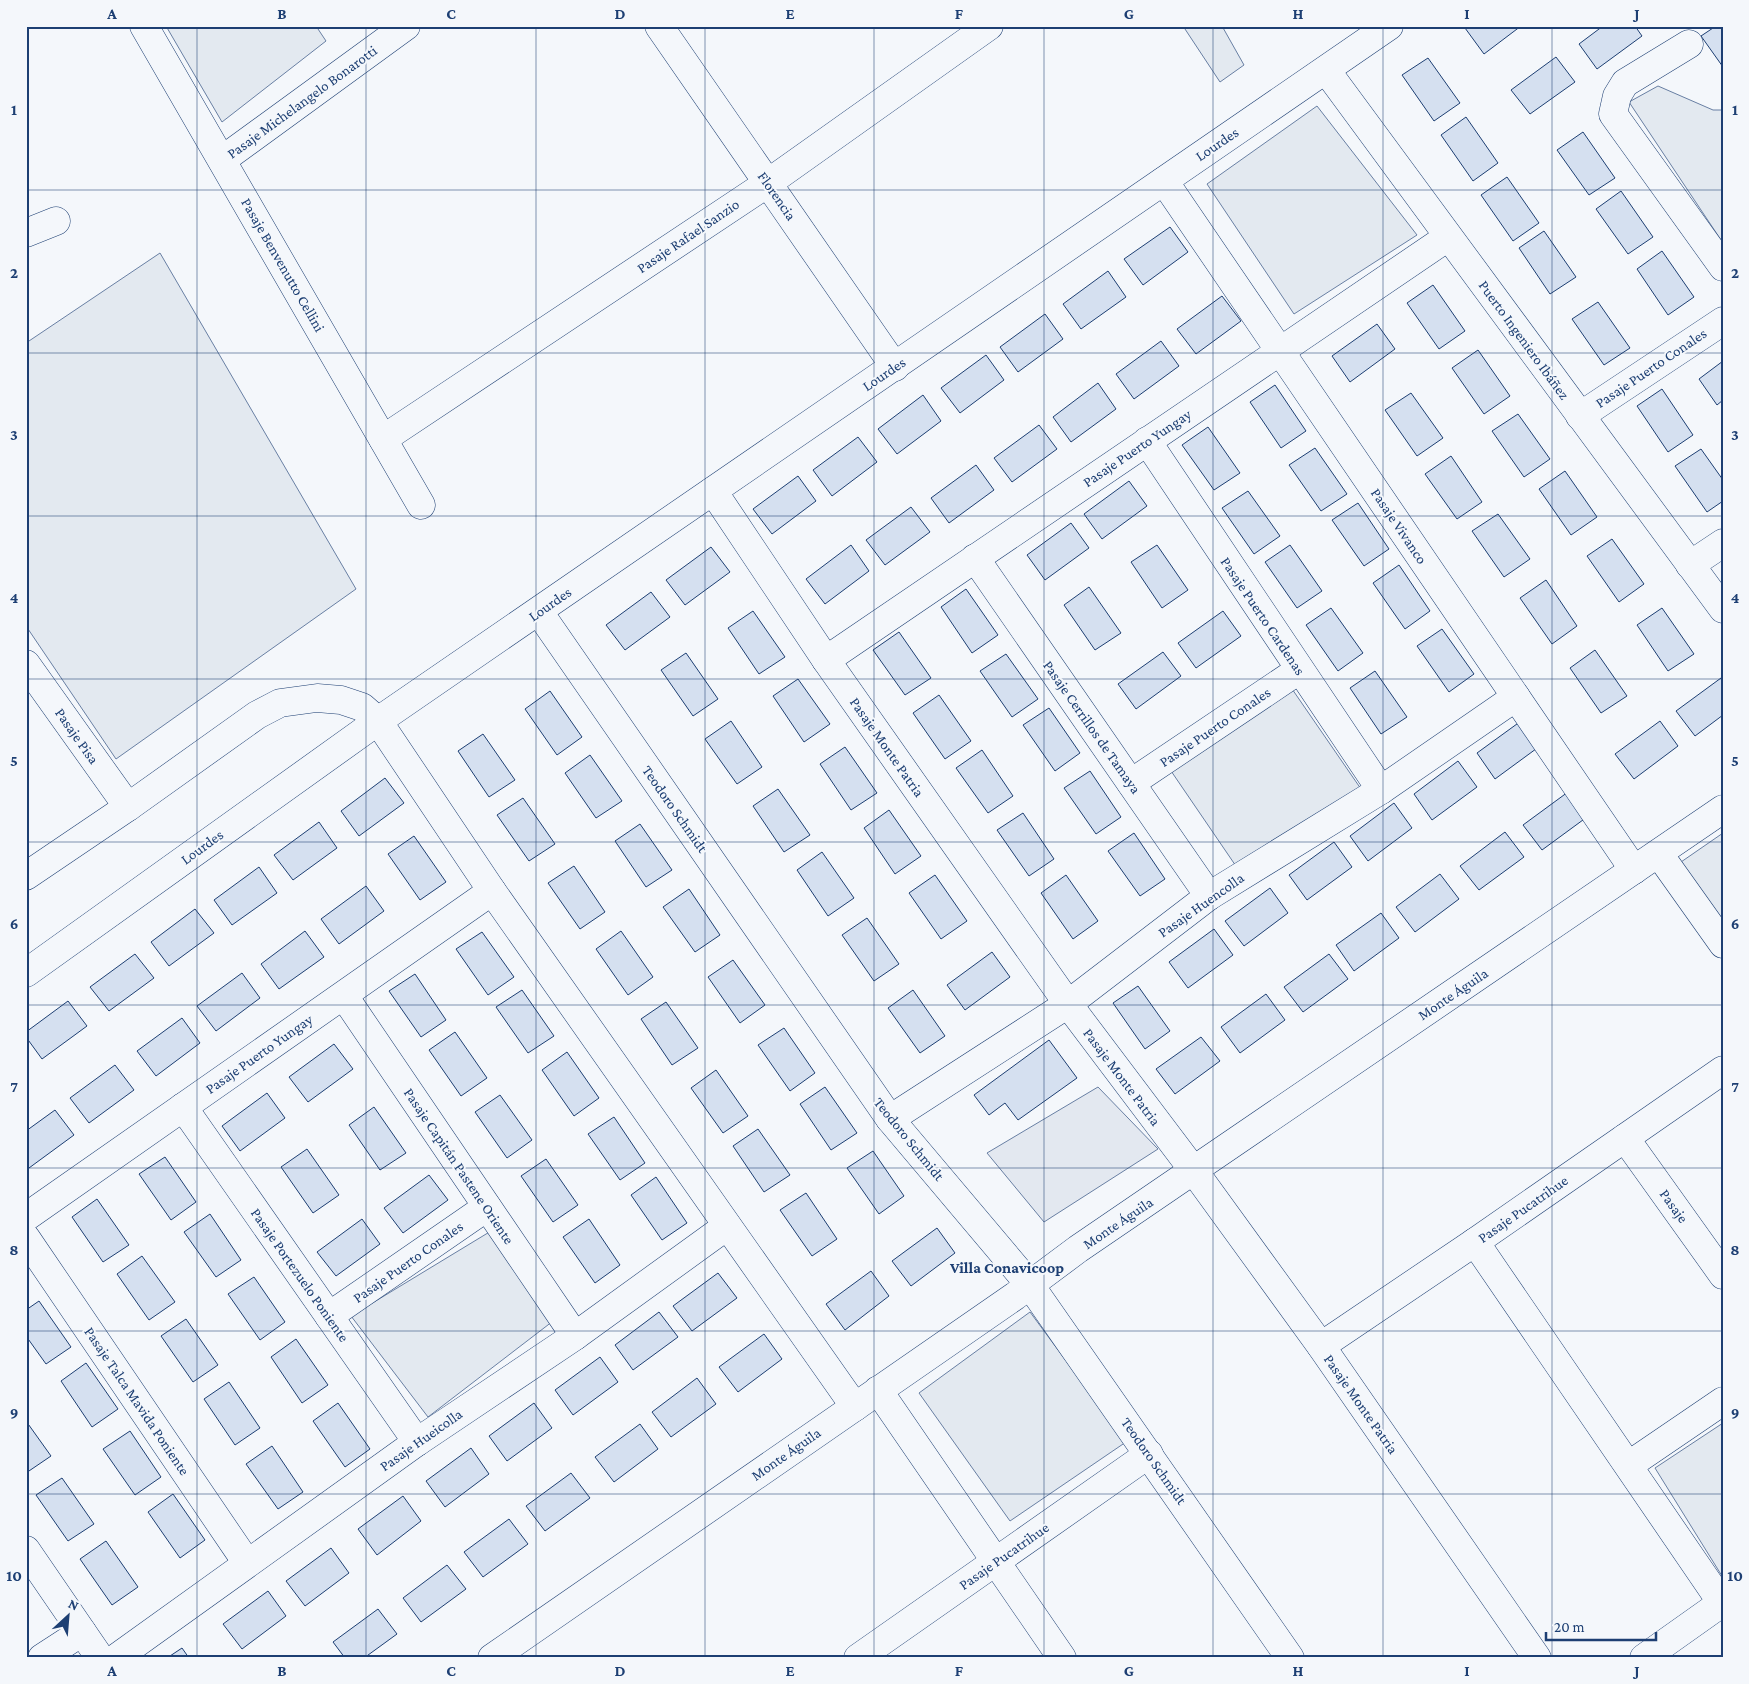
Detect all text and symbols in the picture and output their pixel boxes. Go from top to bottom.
text: A [106,5,117,22]
text: B [277,5,287,22]
text: C [446,5,456,22]
text: D [614,5,626,22]
text: E [785,5,795,22]
text: F [955,5,964,22]
text: G [1124,5,1134,22]
text: H [1293,5,1304,22]
text: I [1464,5,1470,22]
text: J [1632,5,1640,22]
street label: Pasaje Michelangelo Bonarotti [224,42,381,163]
text: 1 [11,101,17,118]
text: 1 [1732,101,1738,118]
street label: Lourdes [1193,124,1242,164]
street label: Florencia [755,169,800,223]
street label: Pasaje Benvenutto Cellini [237,195,328,335]
street label: Pasaje Rafael Sanzio [634,196,743,277]
text: 2 [10,264,18,281]
text: 2 [1731,264,1739,281]
street label: Puerto Ingeniero Ibáñez [1475,277,1572,403]
street label: Pasaje Puerto Conales [1593,325,1710,412]
street label: Lourdes [860,354,909,394]
street label: Pasaje Puerto Yungay [1080,406,1195,491]
text: 3 [10,426,18,443]
text: 3 [1731,426,1739,443]
street label: Pasaje Vivanco [1367,485,1430,567]
street label: Pasaje Puerto Cardenas [1217,554,1308,679]
street label: Lourdes [526,584,574,624]
text: 4 [10,589,19,606]
text: 4 [1731,589,1740,606]
street label: Pasaje Cerrillos de Tamaya [1039,657,1144,797]
street label: Pasaje Puerto Conales [1157,684,1274,771]
street label: Pasaje Monte Patria [846,694,927,800]
street label: Pasaje Pisa [51,705,102,768]
text: 5 [10,752,18,769]
text: 5 [1731,752,1739,769]
street label: Teodoro Schmidt [639,763,711,856]
street label: Lourdes [178,826,226,868]
street label: Pasaje Huencolla [1155,869,1248,941]
text: 6 [10,915,18,932]
text: 6 [1731,915,1739,932]
street label: Monte Águila [1415,965,1492,1024]
street label: Pasaje Puerto Yungay [202,1011,316,1098]
street label: Pasaje Monte Patria [1079,1025,1164,1129]
text: 7 [10,1078,18,1095]
text: 7 [1731,1078,1739,1095]
street label: Pasaje Capitán Pastene Oriente [400,1085,518,1248]
street label: Teodoro Schmidt [871,1094,948,1185]
street label: Pasaje Pucatrihue [1475,1172,1572,1247]
street label: Pasaje [1656,1186,1692,1227]
street label: Monte Águila [1080,1194,1157,1253]
street label: Pasaje Portezuelo Poniente [247,1205,353,1346]
street label: Pasaje Puerto Conales [350,1218,467,1307]
text: 8 [9,1241,19,1258]
text: 8 [1730,1241,1740,1258]
district label: Villa Conavicoop [949,1259,1064,1276]
street label: Pasaje Talca Mavida Poniente [81,1324,193,1479]
street label: Pasaje Monte Patria [1320,1351,1401,1457]
text: 9 [10,1404,18,1421]
text: 9 [1731,1404,1739,1421]
street label: Pasaje Hueicolla [377,1406,466,1475]
street label: Teodoro Schmidt [1118,1415,1190,1508]
street label: Monte Águila [748,1424,824,1485]
street label: Pasaje Pucatrihue [956,1519,1053,1594]
text: 10 [6,1567,22,1584]
text: 10 [1727,1567,1743,1584]
north arrow [42,1592,92,1642]
text: N [66,1595,82,1614]
scale bar [1546,1609,1656,1641]
text: 20 m [1554,1619,1585,1635]
text: A [106,1662,117,1679]
text: B [277,1662,287,1679]
text: C [446,1662,456,1679]
text: D [614,1662,626,1679]
text: E [785,1662,795,1679]
text: F [955,1662,964,1679]
text: G [1124,1662,1134,1679]
text: H [1293,1662,1304,1679]
text: I [1464,1662,1470,1679]
text: J [1632,1662,1640,1679]

